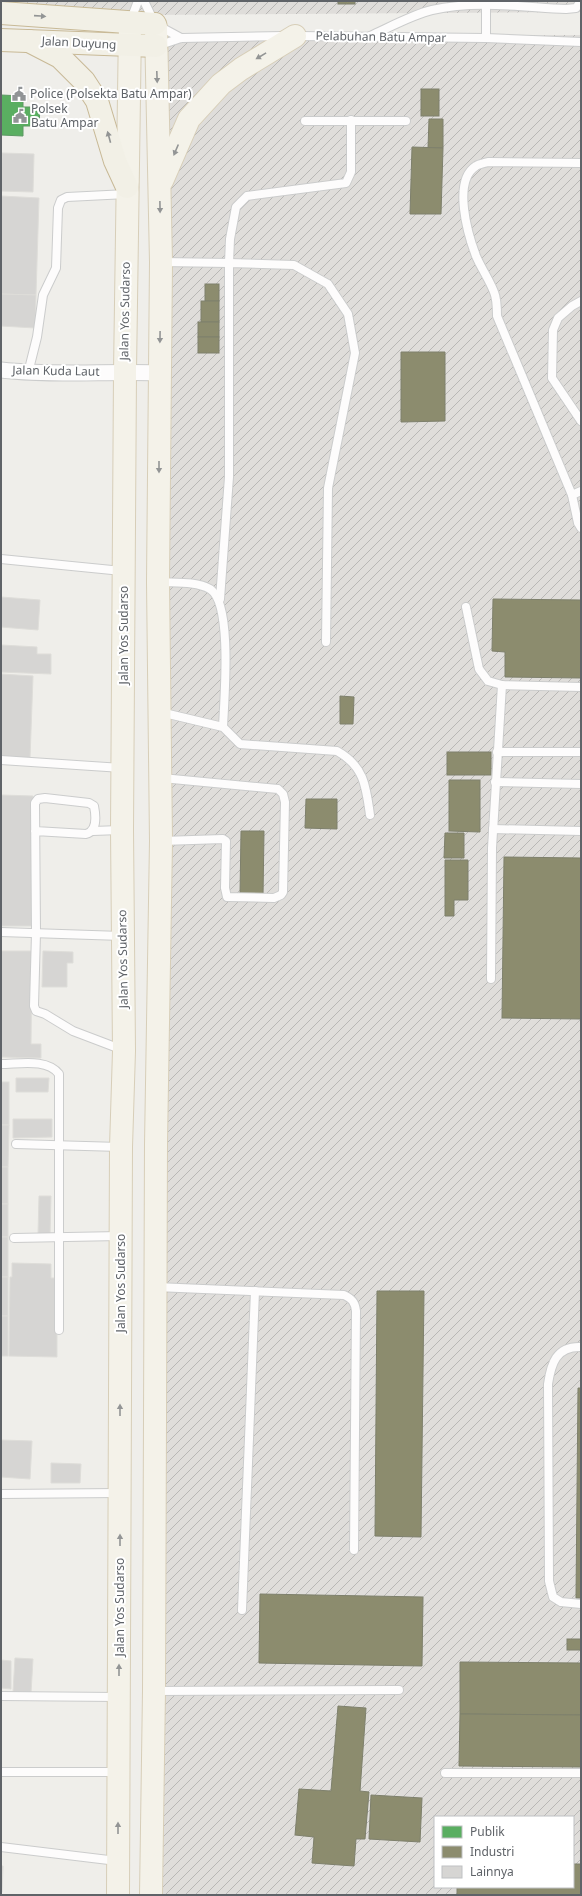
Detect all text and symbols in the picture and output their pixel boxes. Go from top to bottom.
one-way arrow [34,12,46,19]
street label: Pelabuhan Batu Ampar [316,27,447,46]
street label: Jalan Duyung [40,32,117,53]
one-way arrow [255,53,267,60]
one-way arrow [154,71,160,84]
place label: Police (Polsekta Batu Ampar) [30,85,192,102]
public building icon: Police (Polsekta Batu Ampar) [11,86,27,102]
place label: Polsek Batu Ampar [31,100,98,131]
public building icon: Polsek Batu Ampar [12,108,28,124]
one-way arrow [105,131,111,143]
one-way arrow [173,144,179,156]
one-way arrow [157,201,164,213]
street label: Jalan Yos Sudarso [115,261,134,362]
one-way arrow [157,331,163,344]
street label: Jalan Kuda Laut [11,361,100,380]
one-way arrow [156,461,162,474]
street label: Jalan Yos Sudarso [115,586,132,685]
street label: Jalan Yos Sudarso [113,909,132,1010]
street label: Jalan Yos Sudarso [112,1234,129,1333]
one-way arrow [117,1403,123,1416]
one-way arrow [117,1533,123,1546]
street label: Jalan Yos Sudarso [111,1558,128,1657]
one-way arrow [116,1664,123,1676]
legend [434,1816,574,1888]
one-way arrow [115,1821,121,1834]
text: Publik [470,1823,505,1840]
text: Industri [470,1843,514,1860]
text: Lainnya [470,1863,514,1880]

